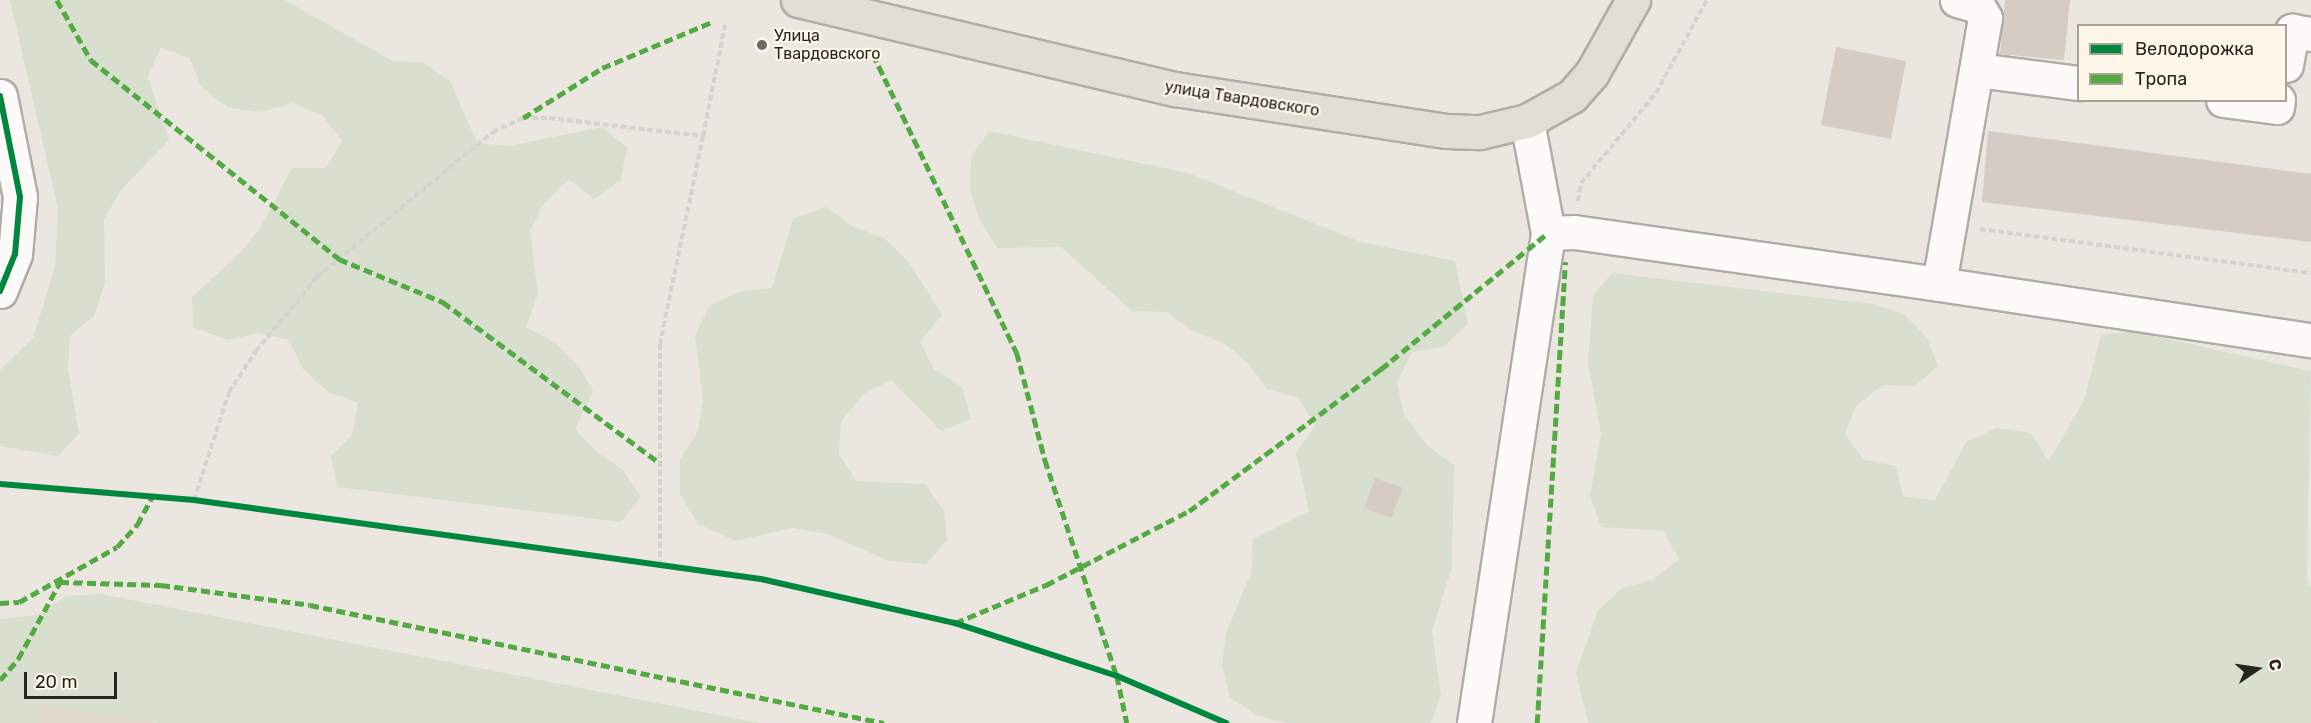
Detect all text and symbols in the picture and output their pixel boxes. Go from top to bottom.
legend [2077,24,2287,102]
place label: Улица Твардовского [774,26,880,64]
marker: Улица Твардовского [755,38,769,52]
text: Велодорожка [2135,38,2254,60]
text: Тропа [2135,68,2187,90]
street label: улица Твардовского [1163,77,1321,121]
north arrow [2227,639,2287,699]
text: С [2265,657,2286,672]
scale bar [27,660,120,698]
text: 20 m [35,671,77,693]

